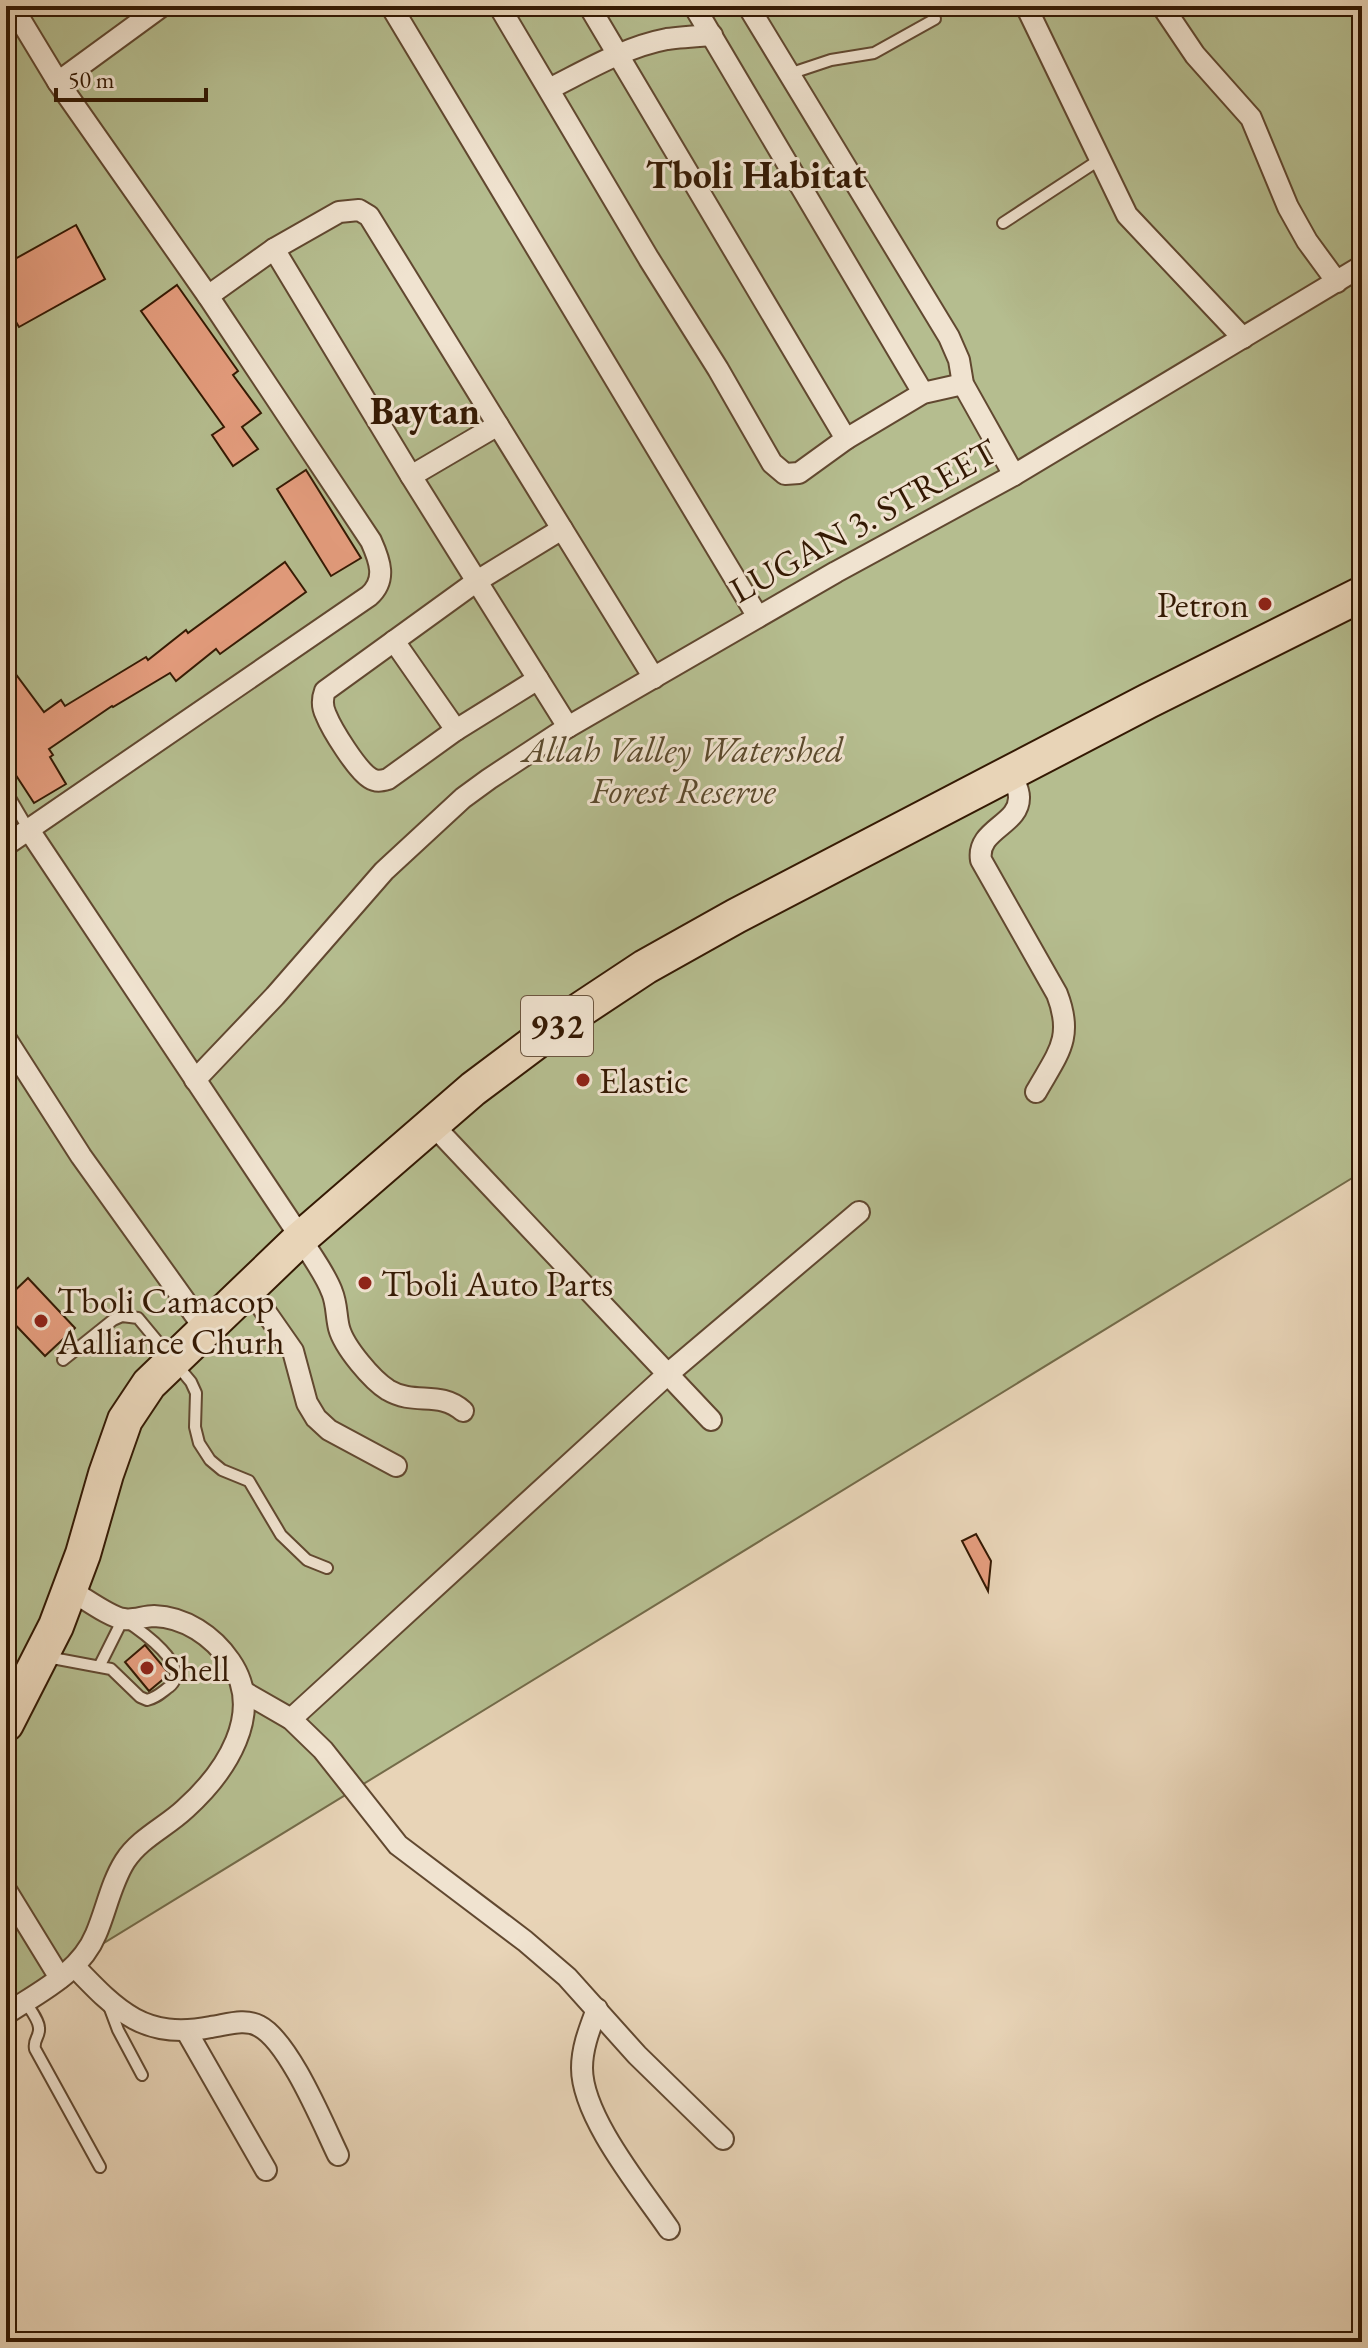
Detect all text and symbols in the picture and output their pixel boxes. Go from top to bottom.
scale bar [56,52,206,102]
text: 50 m [68,64,115,95]
district label: Tboli Habitat [646,150,866,199]
district label: Baytan [370,386,480,435]
street label: LUGAN 3. STREET [721,427,1006,613]
place label: Petron [1157,581,1249,628]
marker: Petron [1256,595,1274,613]
park label: Allah Valley Watershed Forest Reserve [519,726,844,814]
road number: 932 [521,996,593,1056]
place label: Elastic [599,1057,689,1104]
marker: Elastic [574,1071,592,1089]
place label: Tboli Auto Parts [381,1260,613,1307]
marker: Tboli Auto Parts [356,1274,374,1292]
place label: Tboli Camacop Aalliance Churh [56,1277,285,1365]
marker: Tboli Camacop Aalliance Churh [32,1312,50,1330]
place label: Shell [163,1645,230,1692]
marker: Shell [138,1659,156,1677]

